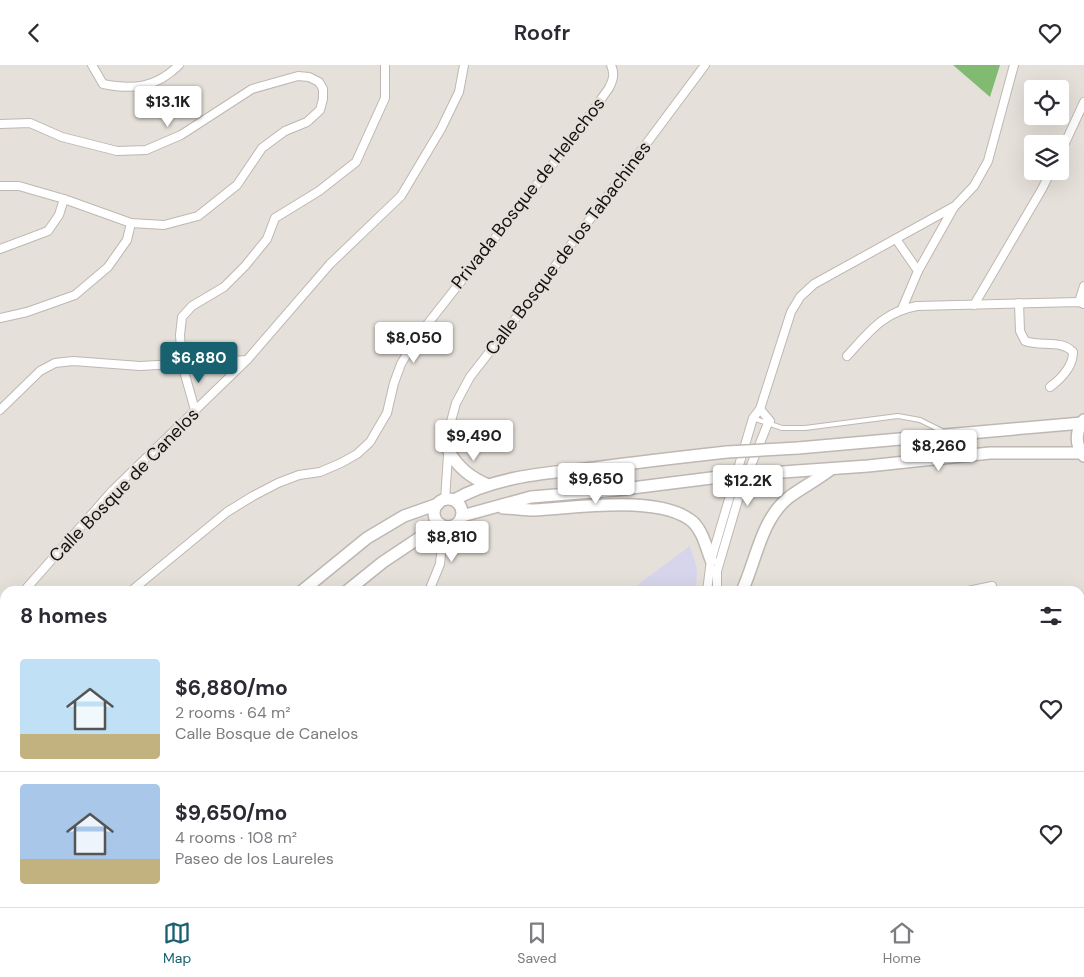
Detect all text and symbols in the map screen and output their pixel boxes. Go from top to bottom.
text: Roofr [514,18,570,47]
icon: back [20,19,48,47]
icon: heart [1036,19,1064,47]
map controls [1024,80,1069,180]
button: locate [1024,80,1069,125]
pin: $13.1K [127,85,209,128]
text: $13.1K [146,91,190,112]
street label: Privada Bosque de Helechos [446,92,610,294]
button: layers [1024,135,1069,180]
street label: Calle Bosque de los Tabachines [480,136,656,360]
pin: $8,050 [373,321,455,364]
text: $8,050 [386,327,442,348]
pin: $6,880 [158,341,240,384]
text: $6,880 [171,347,227,368]
street label: Calle Bosque de Canelos [44,402,204,568]
pin: $9,490 [433,419,515,462]
text: $9,490 [446,425,502,446]
pin: $8,260 [898,429,980,472]
text: $8,260 [912,435,966,456]
pin: $9,650 [555,463,637,505]
pin: $12.2K [707,465,789,507]
text: $9,650 [569,468,623,489]
text: $12.2K [724,470,772,491]
pin: $8,810 [411,521,493,563]
text: $8,810 [427,526,477,547]
text: 8 homes [20,602,108,630]
icon: filters [1037,602,1065,630]
text: $6,880/mo [175,674,288,702]
icon: home [60,679,120,739]
icon: heart [1037,695,1065,723]
text: 2 rooms · 64 m² [175,702,291,723]
text: Calle Bosque de Canelos [175,723,358,744]
text: $9,650/mo [175,799,287,827]
icon: home [60,804,120,864]
icon: heart [1037,820,1065,848]
text: 4 rooms · 108 m² [175,827,297,848]
text: Paseo de los Laureles [175,848,334,869]
tab: Map [163,919,191,967]
tab: Saved [517,919,557,967]
tab: Home [883,919,921,967]

